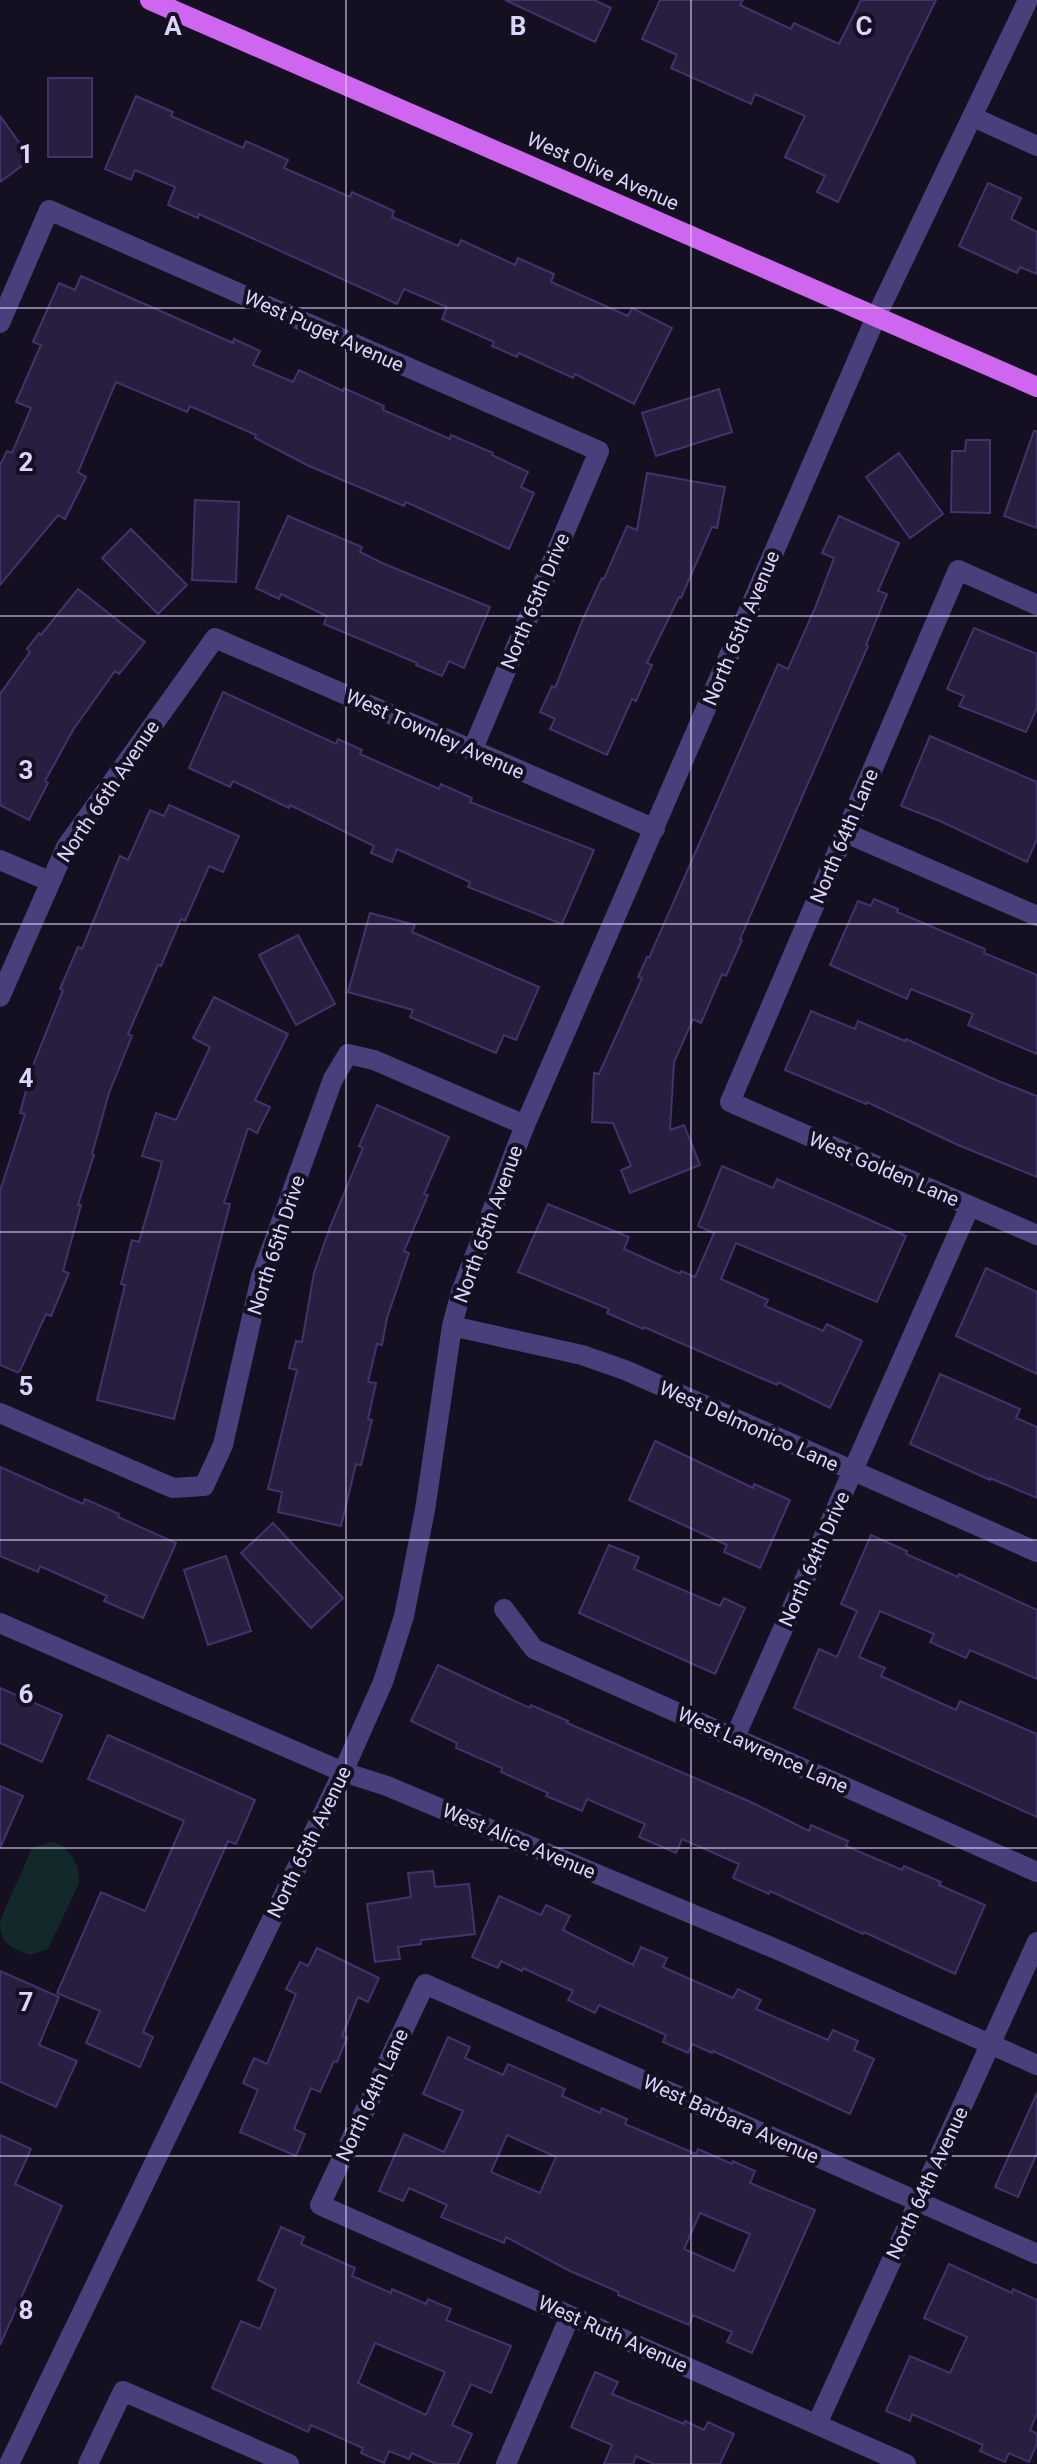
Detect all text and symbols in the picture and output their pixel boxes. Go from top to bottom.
text: A [164,11,182,41]
text: B [510,11,526,41]
text: C [855,11,873,41]
street label: West Olive Avenue [523,127,683,215]
text: 1 [19,139,33,169]
street label: West Puget Avenue [240,285,408,377]
text: 2 [19,447,33,477]
street label: North 65th Drive [496,529,574,673]
street label: North 65th Avenue [698,547,784,709]
street label: West Townley Avenue [342,684,528,784]
street label: North 66th Avenue [52,716,164,866]
text: 3 [19,755,33,785]
street label: North 64th Lane [805,765,883,907]
text: 4 [19,1063,34,1093]
street label: West Golden Lane [805,1127,963,1211]
street label: North 65th Avenue [448,1142,528,1306]
street label: North 65th Drive [242,1172,310,1318]
text: 5 [19,1371,33,1401]
street label: West Delmonico Lane [656,1376,842,1476]
street label: North 64th Drive [773,1488,855,1630]
text: 6 [19,1679,34,1709]
street label: West Lawrence Lane [674,1702,852,1798]
street label: North 65th Avenue [262,1762,356,1922]
street label: West Alice Avenue [439,1798,599,1884]
text: 7 [19,1987,33,2017]
street label: North 64th Lane [331,2025,413,2165]
street label: West Barbara Avenue [639,2069,823,2169]
street label: North 64th Avenue [881,2103,973,2263]
street label: West Ruth Avenue [535,2290,691,2378]
text: 8 [19,2295,33,2325]

